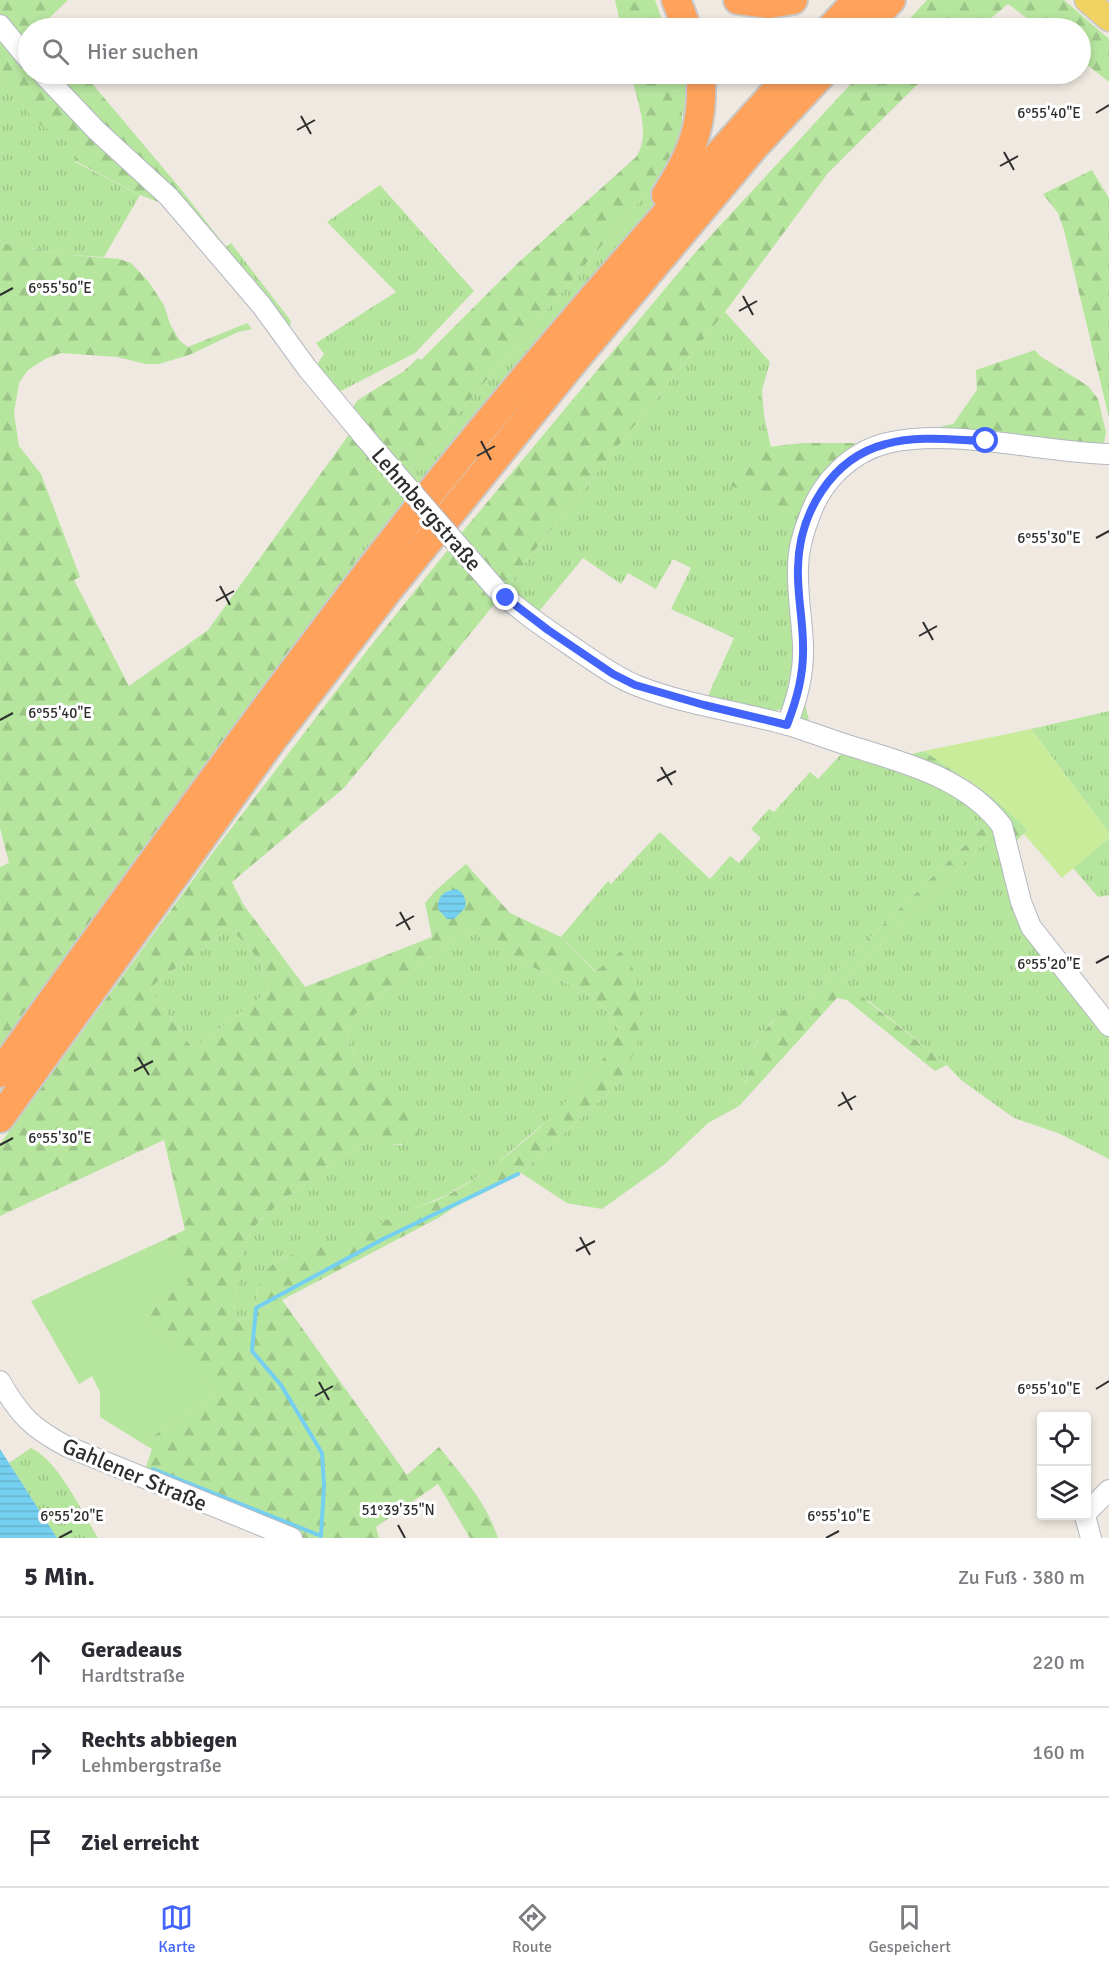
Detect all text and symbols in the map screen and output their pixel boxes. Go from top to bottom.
search box [18,18,1091,84]
icon: search [39,35,72,68]
text: Hier suchen [87,38,199,65]
text: 6°55'40"E [1017,104,1081,122]
text: 6°55'50"E [28,279,92,297]
route start [972,427,998,453]
street label: Lehmbergstraße [366,442,488,577]
text: 6°55'30"E [1017,529,1081,547]
route end [492,584,518,610]
text: 6°55'40"E [28,704,92,722]
text: 6°55'20"E [1017,955,1081,973]
text: 6°55'30"E [28,1129,92,1147]
text: 6°55'10"E [1017,1380,1081,1398]
map controls [1037,1412,1091,1520]
button: locate [1037,1412,1091,1466]
street label: Gahlener Straße [59,1432,211,1517]
button: layers [1037,1466,1091,1520]
text: 51°39'35"N [361,1501,435,1519]
text: 6°55'20"E [40,1507,104,1525]
text: 6°55'10"E [807,1507,871,1525]
text: 5 Min. [24,1561,95,1593]
text: Zu Fuß · 380 m [958,1565,1085,1590]
text: Geradeaus [81,1636,182,1663]
icon: ahead [24,1646,57,1679]
text: 220 m [1032,1650,1085,1675]
text: Hardtstraße [81,1663,185,1688]
text: Rechts abbiegen [81,1726,237,1753]
icon: right [24,1736,57,1769]
text: 160 m [1032,1740,1085,1765]
text: Lehmbergstraße [81,1753,222,1778]
icon: arrive [24,1826,57,1859]
text: Ziel erreicht [81,1829,199,1856]
tab: Karte [158,1901,196,1957]
tab: Route [512,1901,552,1957]
tab: Gespeichert [869,1901,951,1957]

